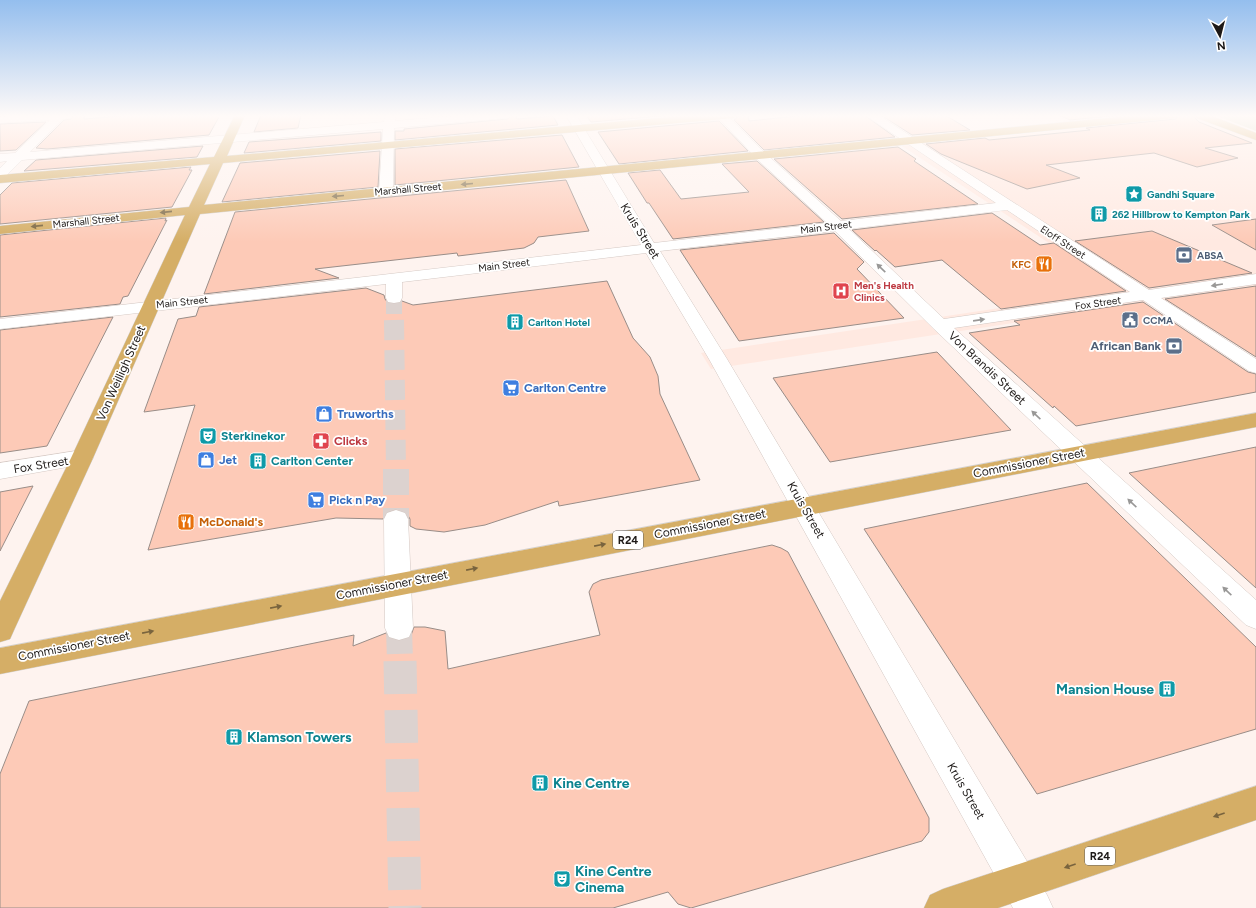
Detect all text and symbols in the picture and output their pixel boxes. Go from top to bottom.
north arrow [1200,16,1240,56]
text: N [1216,38,1226,52]
street label: Marshall Street [374,180,442,198]
one-way arrow [461,181,473,187]
place icon: Gandhi Square [1124,184,1144,204]
place label: Gandhi Square [1147,188,1215,201]
one-way arrow [332,193,344,199]
street label: Kruis Street [617,201,663,262]
building icon: 262 Hillbrow to Kempton Park [1089,204,1109,224]
place label: 262 Hillbrow to Kempton Park [1112,208,1250,221]
one-way arrow [160,209,172,216]
street label: Marshall Street [52,211,120,231]
street label: Main Street [799,217,853,237]
street label: Eloff Street [1038,222,1088,262]
one-way arrow [31,223,43,229]
bank icon: ABSA [1174,245,1194,265]
place label: ABSA [1197,249,1224,262]
restaurant icon: KFC [1034,254,1054,274]
street label: Main Street [477,255,531,275]
place label: KFC [1012,258,1031,271]
one-way arrow [876,263,886,272]
place label: Men's Health Clinics [854,279,914,304]
hospital icon: Men's Health Clinics [831,281,851,301]
one-way arrow [1211,282,1224,288]
street label: Main Street [155,293,209,311]
street label: Fox Street [1074,293,1122,313]
public building icon: CCMA [1120,310,1140,330]
building icon: Carlton Hotel [505,312,525,332]
place label: CCMA [1143,314,1174,327]
place label: Carlton Hotel [528,316,590,329]
one-way arrow [973,317,985,323]
street label: Von Weilligh Street [94,323,149,423]
street label: Von Brandis Street [945,329,1029,408]
bank icon: African Bank [1164,336,1184,356]
place label: African Bank [1090,339,1162,353]
supermarket icon: Carlton Centre [501,378,521,398]
place label: Carlton Centre [524,381,606,395]
shop icon: Truworths [314,404,334,424]
place label: Truworths [337,407,394,421]
one-way arrow [1031,410,1041,419]
theatre icon: Sterkinekor [198,426,218,446]
place label: Sterkinekor [221,429,285,443]
pharmacy icon: Clicks [311,431,331,451]
place label: Clicks [334,434,368,448]
street label: Commissioner Street [972,445,1087,481]
shop icon: Jet [196,450,216,470]
building icon: Carlton Center [248,451,268,471]
place label: Jet [219,453,237,467]
street label: Fox Street [12,454,70,476]
place label: Carlton Center [271,454,353,468]
street label: Kruis Street [784,479,828,541]
supermarket icon: Pick n Pay [306,490,326,510]
place label: Pick n Pay [329,493,385,507]
one-way arrow [1127,498,1137,508]
street label: Commissioner Street [653,506,768,542]
restaurant icon: McDonald's [176,512,196,532]
place label: McDonald's [199,515,263,529]
road number: R24 [613,531,643,549]
one-way arrow [594,542,606,548]
one-way arrow [466,566,478,572]
street label: Commissioner Street [335,567,450,603]
one-way arrow [1222,586,1232,596]
one-way arrow [270,604,282,610]
street label: Commissioner Street [17,628,132,664]
one-way arrow [142,629,154,635]
building icon: Mansion House [1157,679,1177,699]
place label: Mansion House [1056,681,1154,698]
building icon: Klamson Towers [224,727,244,747]
place label: Klamson Towers [247,729,352,746]
street label: Kruis Street [944,760,988,822]
building icon: Kine Centre [530,773,550,793]
place label: Kine Centre [553,775,630,792]
one-way arrow [1213,812,1225,818]
road number: R24 [1085,847,1115,865]
place label: Kine Centre Cinema [575,863,652,896]
one-way arrow [1063,863,1075,869]
theatre icon: Kine Centre Cinema [552,869,572,889]

